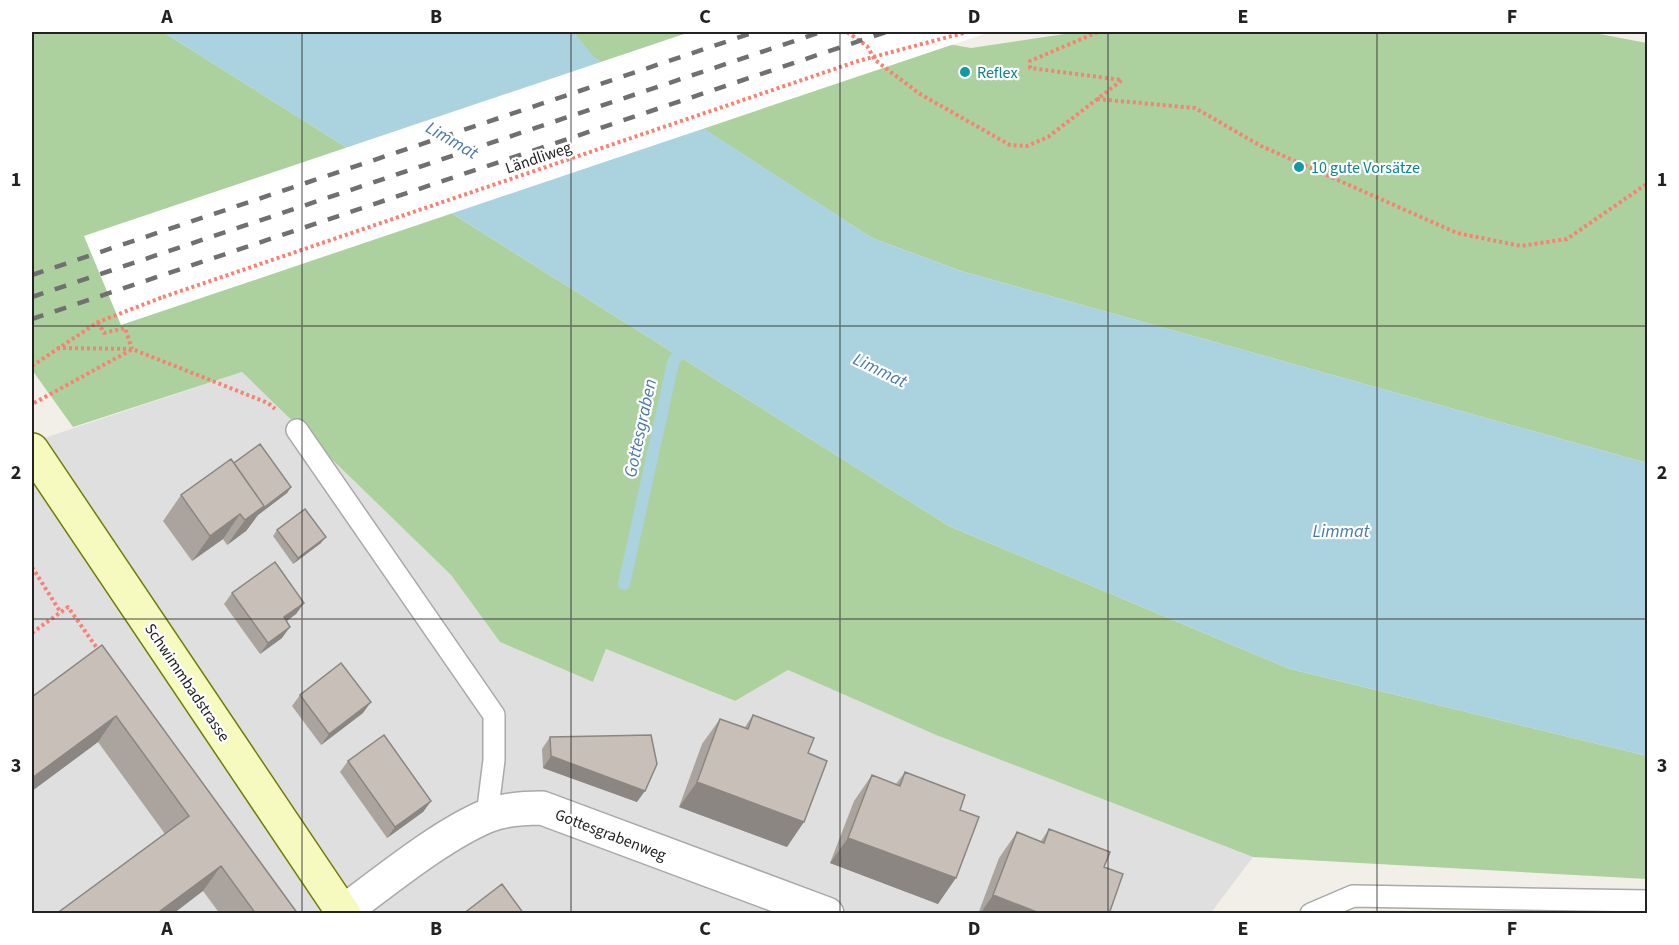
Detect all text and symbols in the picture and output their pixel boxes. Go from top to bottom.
text: A [160,3,173,31]
text: B [430,3,442,31]
text: C [699,3,711,31]
text: D [968,3,980,31]
text: E [1238,3,1248,31]
text: F [1507,3,1517,31]
place label: Reflex [977,62,1018,84]
marker: Reflex [958,65,972,79]
water label: Limmat [421,115,484,166]
street label: Ländliweg [502,136,574,180]
place label: 10 gute Vorsätze [1311,157,1420,179]
marker: 10 gute Vorsätze [1292,160,1306,174]
text: 1 [11,166,21,194]
text: 1 [1657,166,1667,194]
water label: Limmat [849,347,912,395]
water label: Gottesgraben [618,377,663,480]
text: 2 [11,459,21,487]
text: 2 [1657,459,1667,487]
water label: Limmat [1313,519,1371,544]
street label: Schwimmbadstrasse [139,619,235,746]
text: 3 [11,752,21,780]
text: 3 [1657,752,1667,780]
street label: Gottesgrabenweg [552,804,669,866]
text: A [160,915,173,943]
text: B [430,915,442,943]
text: C [699,915,711,943]
text: D [968,915,980,943]
text: E [1238,915,1248,943]
text: F [1507,915,1517,943]

